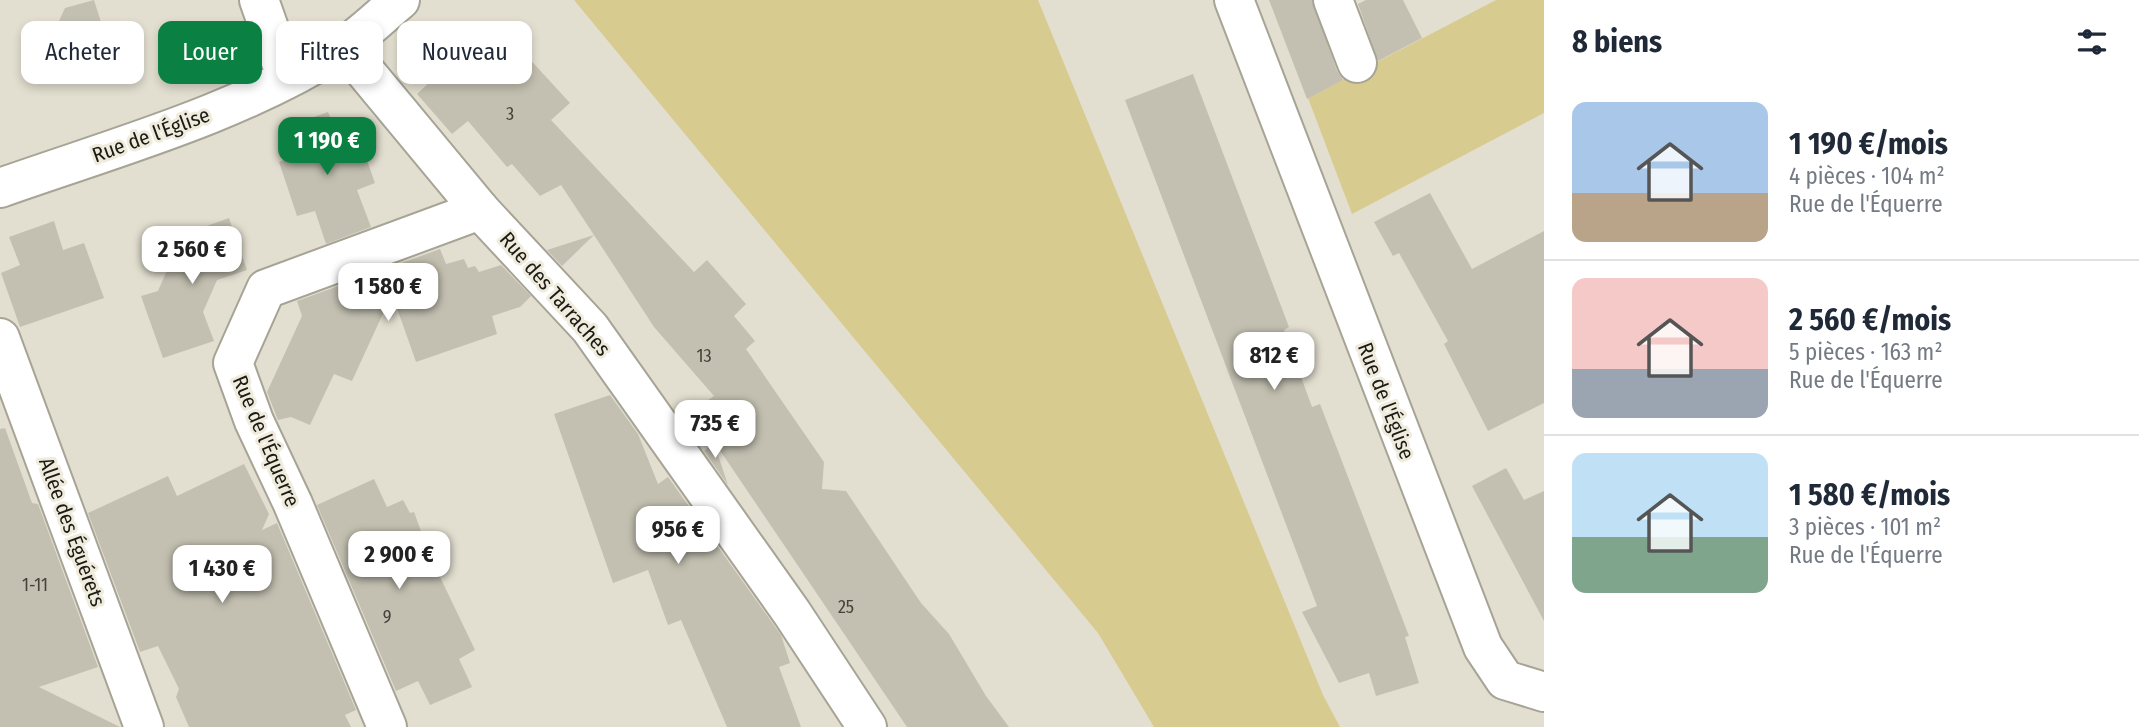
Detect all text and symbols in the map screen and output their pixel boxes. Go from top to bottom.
chip: Acheter [21,21,144,84]
chip: Louer [158,21,262,84]
chip: Filtres [276,21,383,84]
chip: Nouveau [397,21,532,84]
icon: filters [2073,23,2111,61]
text: 8 biens [1572,24,1662,60]
street label: Rue de l'Église [89,102,213,168]
house number: 3 [506,103,514,125]
pin: 1 190 € [262,118,392,177]
text: 1 190 € [294,126,360,154]
text: 1 190 €/mois [1789,126,1948,162]
icon: home [1628,130,1712,214]
text: 4 pièces · 104 m² [1789,162,1945,190]
text: Rue de l'Équerre [1789,190,1943,218]
pin: 2 560 € [127,226,257,286]
street label: Rue des Tarraches [494,227,616,361]
text: 2 560 € [158,235,226,263]
pin: 1 580 € [323,264,453,323]
text: 1 580 € [354,272,422,300]
text: 2 560 €/mois [1789,302,1951,338]
icon: home [1628,306,1712,390]
pin: 812 € [1225,332,1323,392]
text: 5 pièces · 163 m² [1789,338,1943,366]
street label: Rue de l'Église [1352,339,1420,463]
text: 812 € [1249,341,1299,369]
house number: 13 [696,345,712,367]
text: Rue de l'Équerre [1789,366,1943,394]
street label: Rue de l'Équerre [227,371,305,511]
pin: 735 € [666,400,764,460]
text: 735 € [690,409,740,437]
street label: Allée des Éguérets [33,454,111,610]
text: 1 580 €/mois [1789,477,1950,513]
icon: home [1628,481,1712,565]
pin: 956 € [629,506,727,566]
text: 3 pièces · 101 m² [1789,513,1941,541]
text: 956 € [652,515,704,543]
pin: 2 900 € [334,532,464,591]
text: 2 900 € [364,540,434,568]
text: Rue de l'Équerre [1789,541,1943,569]
pin: 1 430 € [157,546,287,605]
text: 1 430 € [189,554,255,582]
house number: 1-11 [22,574,48,596]
house number: 25 [838,596,854,618]
house number: 9 [383,606,391,628]

